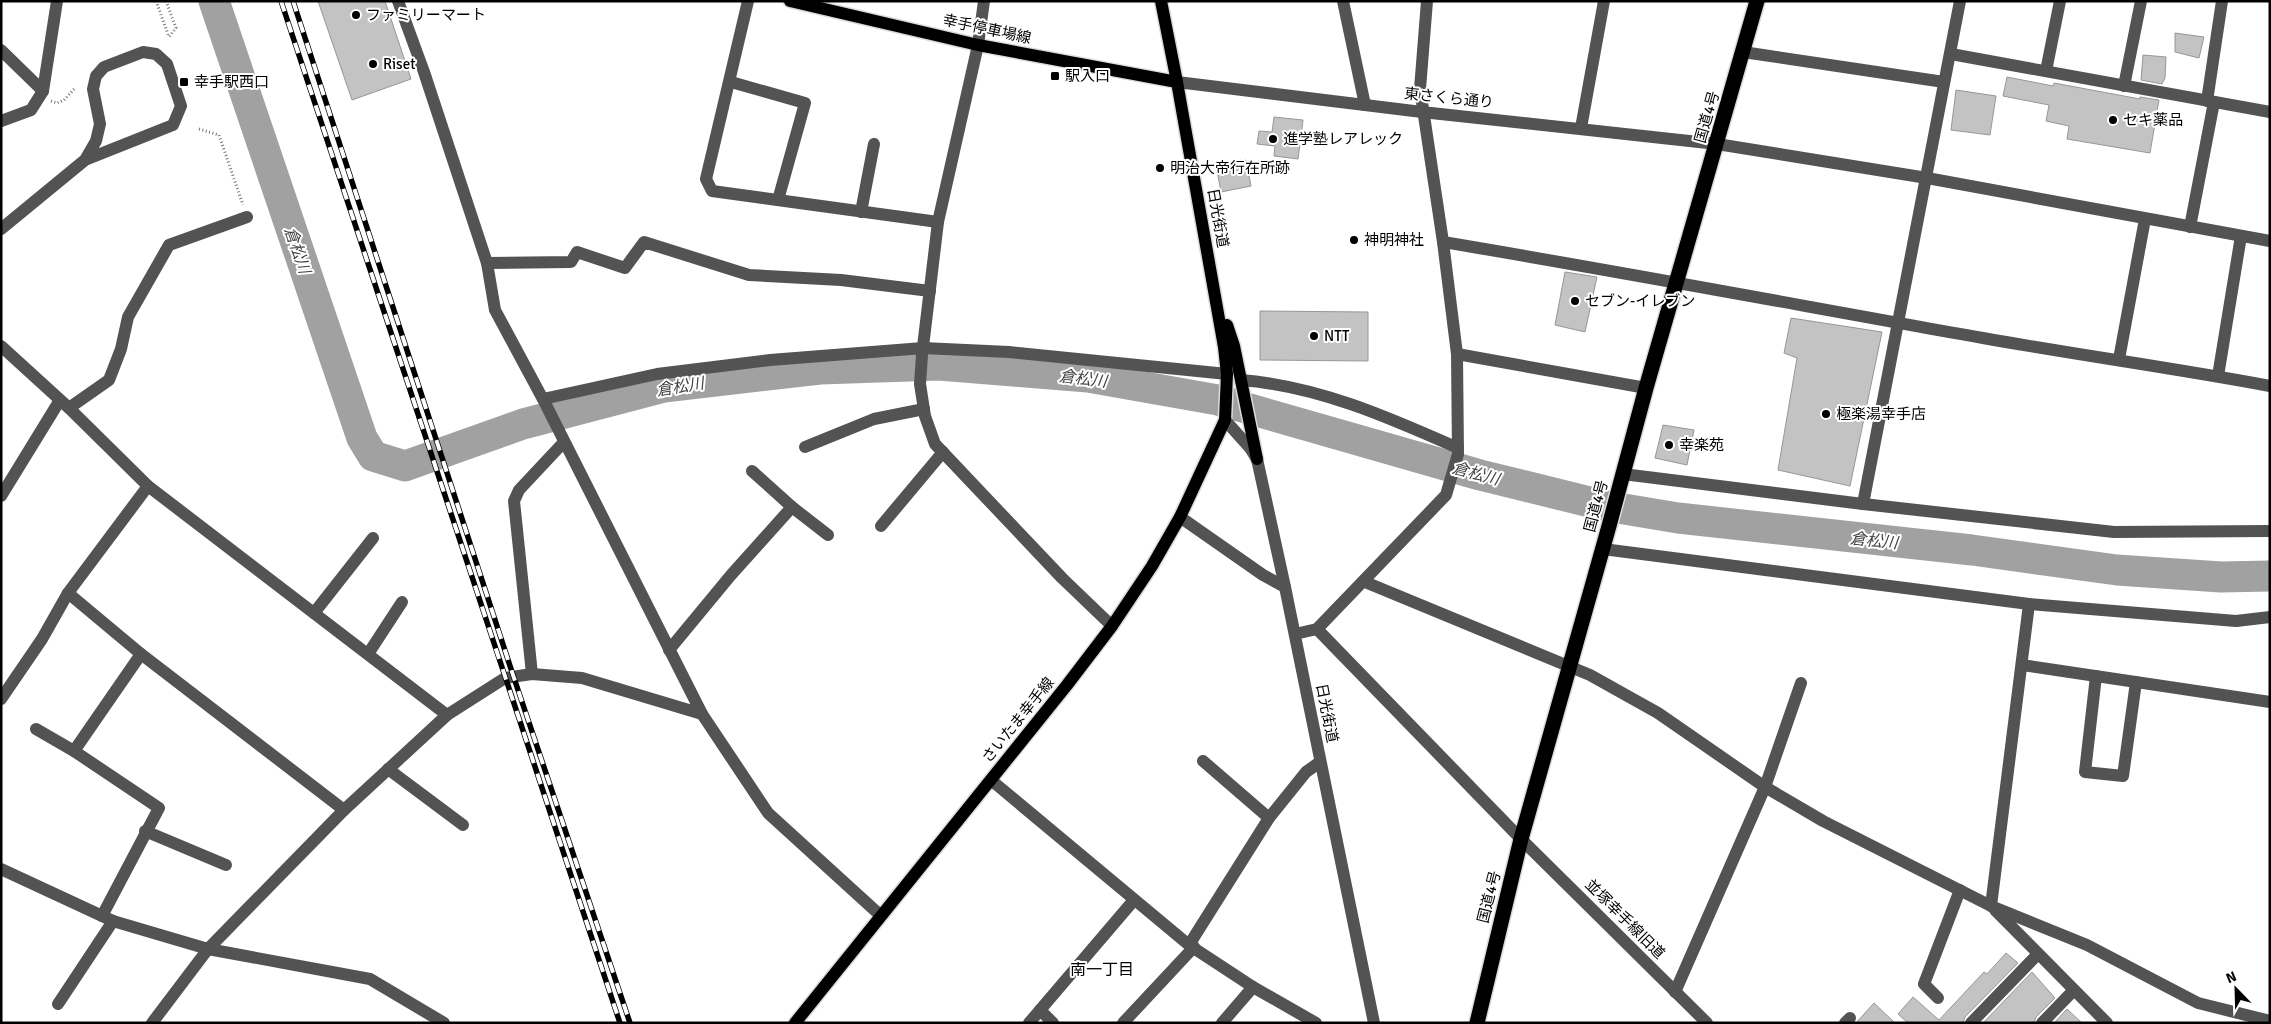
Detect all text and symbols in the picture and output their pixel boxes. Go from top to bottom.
place label: ファミリーマート [366,6,486,24]
marker: ファミリーマート [350,9,362,21]
street label: 幸手停車場線 [941,11,1033,47]
place label: Riset [383,55,415,73]
marker: Riset [367,58,379,70]
place label: 駅入口 [1065,67,1110,85]
marker: 駅入口 [1049,70,1061,82]
place label: 幸手駅西口 [194,73,269,91]
marker: 幸手駅西口 [178,76,190,88]
street label: 東さくら通り [1403,84,1495,112]
street label: 国道4号 [1691,89,1723,145]
place label: セキ薬品 [2123,111,2183,129]
marker: セキ薬品 [2107,114,2119,126]
place label: 進学塾レアレック [1283,130,1403,148]
marker: 進学塾レアレック [1267,133,1279,145]
place label: 明治大帝行在所跡 [1170,159,1290,177]
marker: 明治大帝行在所跡 [1154,162,1166,174]
street label: 日光街道 [1204,187,1232,249]
water label: 倉松川 [280,224,315,278]
place label: 神明神社 [1364,231,1424,249]
marker: 神明神社 [1348,234,1360,246]
place label: セブン-イレブン [1585,292,1695,310]
marker: セブン-イレブン [1569,295,1581,307]
place label: NTT [1324,327,1350,345]
marker: NTT [1308,330,1320,342]
water label: 倉松川 [1058,366,1110,392]
water label: 倉松川 [655,373,707,401]
place label: 極楽湯幸手店 [1836,405,1926,423]
marker: 極楽湯幸手店 [1820,408,1832,420]
place label: 幸楽苑 [1679,436,1724,454]
marker: 幸楽苑 [1663,439,1675,451]
water label: 倉松川 [1450,458,1503,490]
street label: 国道4号 [1580,478,1612,534]
water label: 倉松川 [1849,529,1901,554]
street label: さいたま幸手線 [978,674,1058,766]
street label: 日光街道 [1312,682,1342,744]
street label: 国道4号 [1474,869,1504,925]
street label: 並塚幸手線旧道 [1582,876,1668,962]
district label: 南一丁目 [1070,960,1134,980]
north arrow [2211,964,2261,1014]
text: N [2223,968,2239,987]

